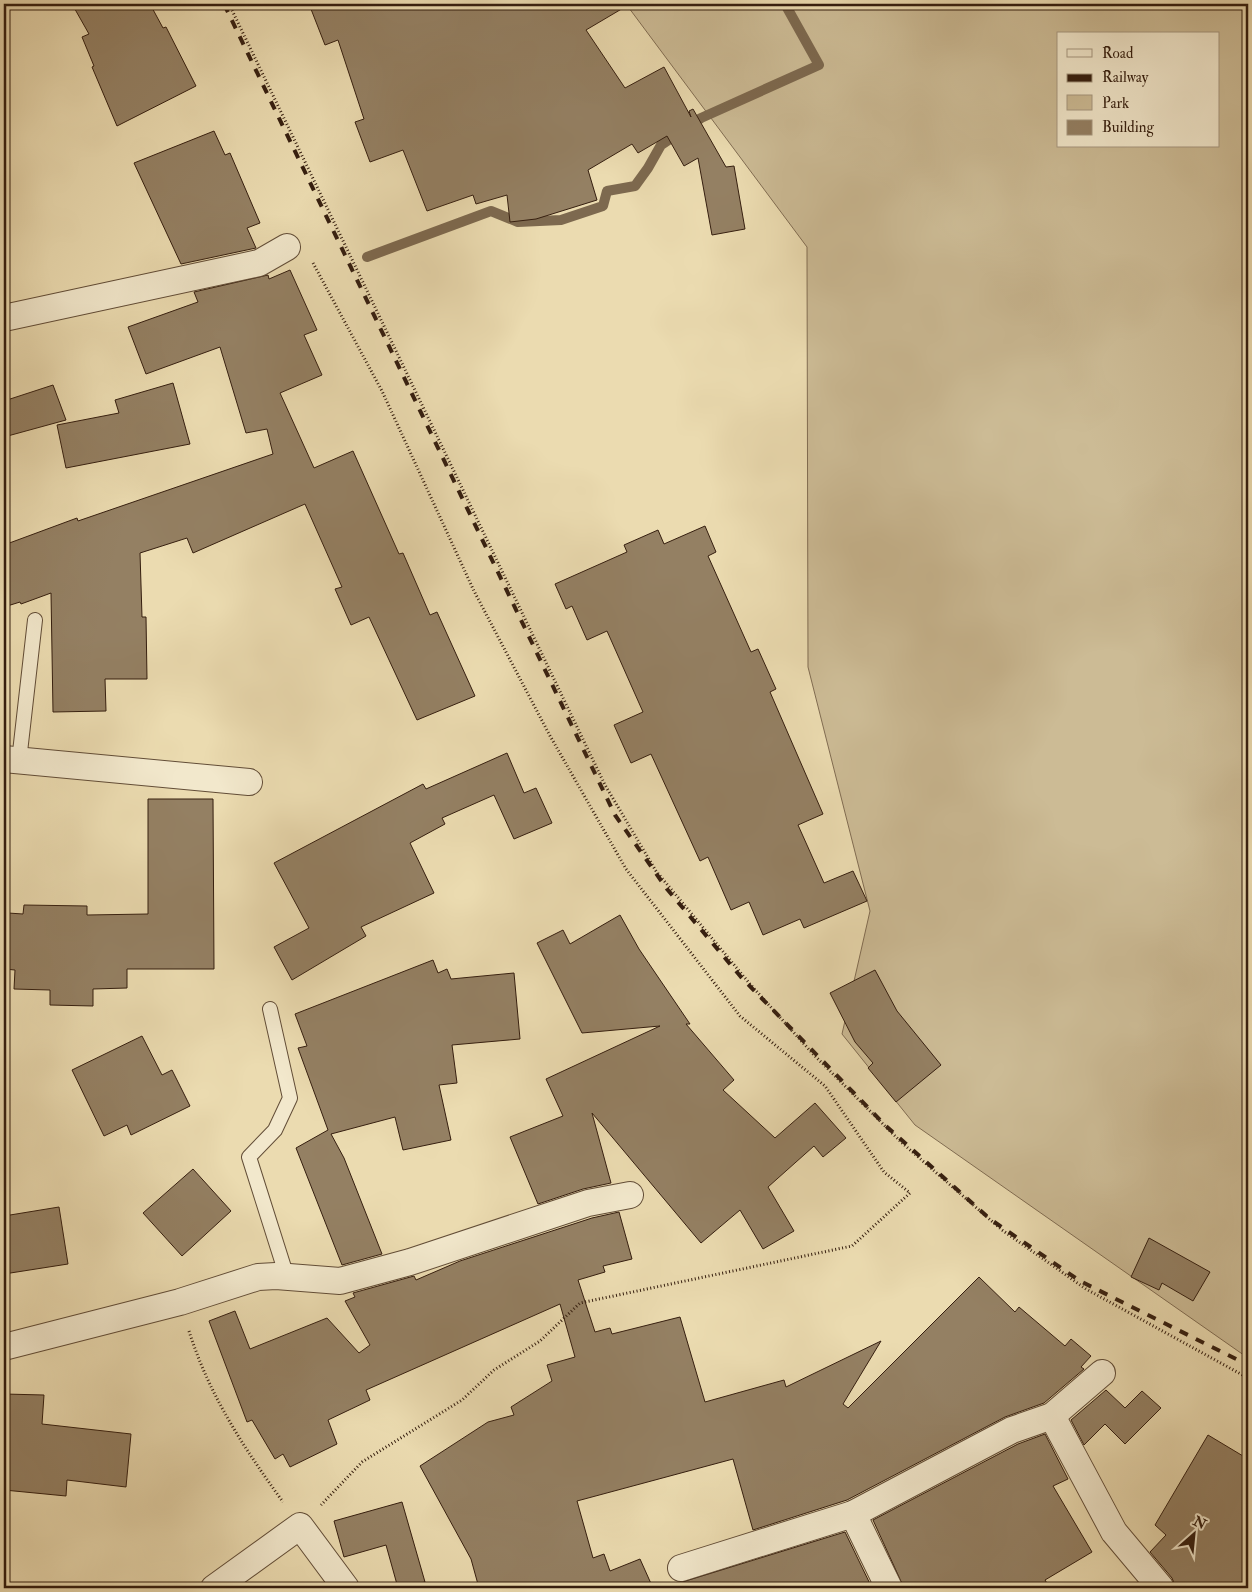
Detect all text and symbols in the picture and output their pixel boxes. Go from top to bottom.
legend [1057,32,1220,148]
text: Road [1102,44,1134,63]
text: Railway [1102,68,1149,87]
text: Park [1102,94,1129,113]
text: Building [1102,118,1154,137]
north arrow [1170,1510,1220,1560]
text: N [1189,1512,1210,1533]

